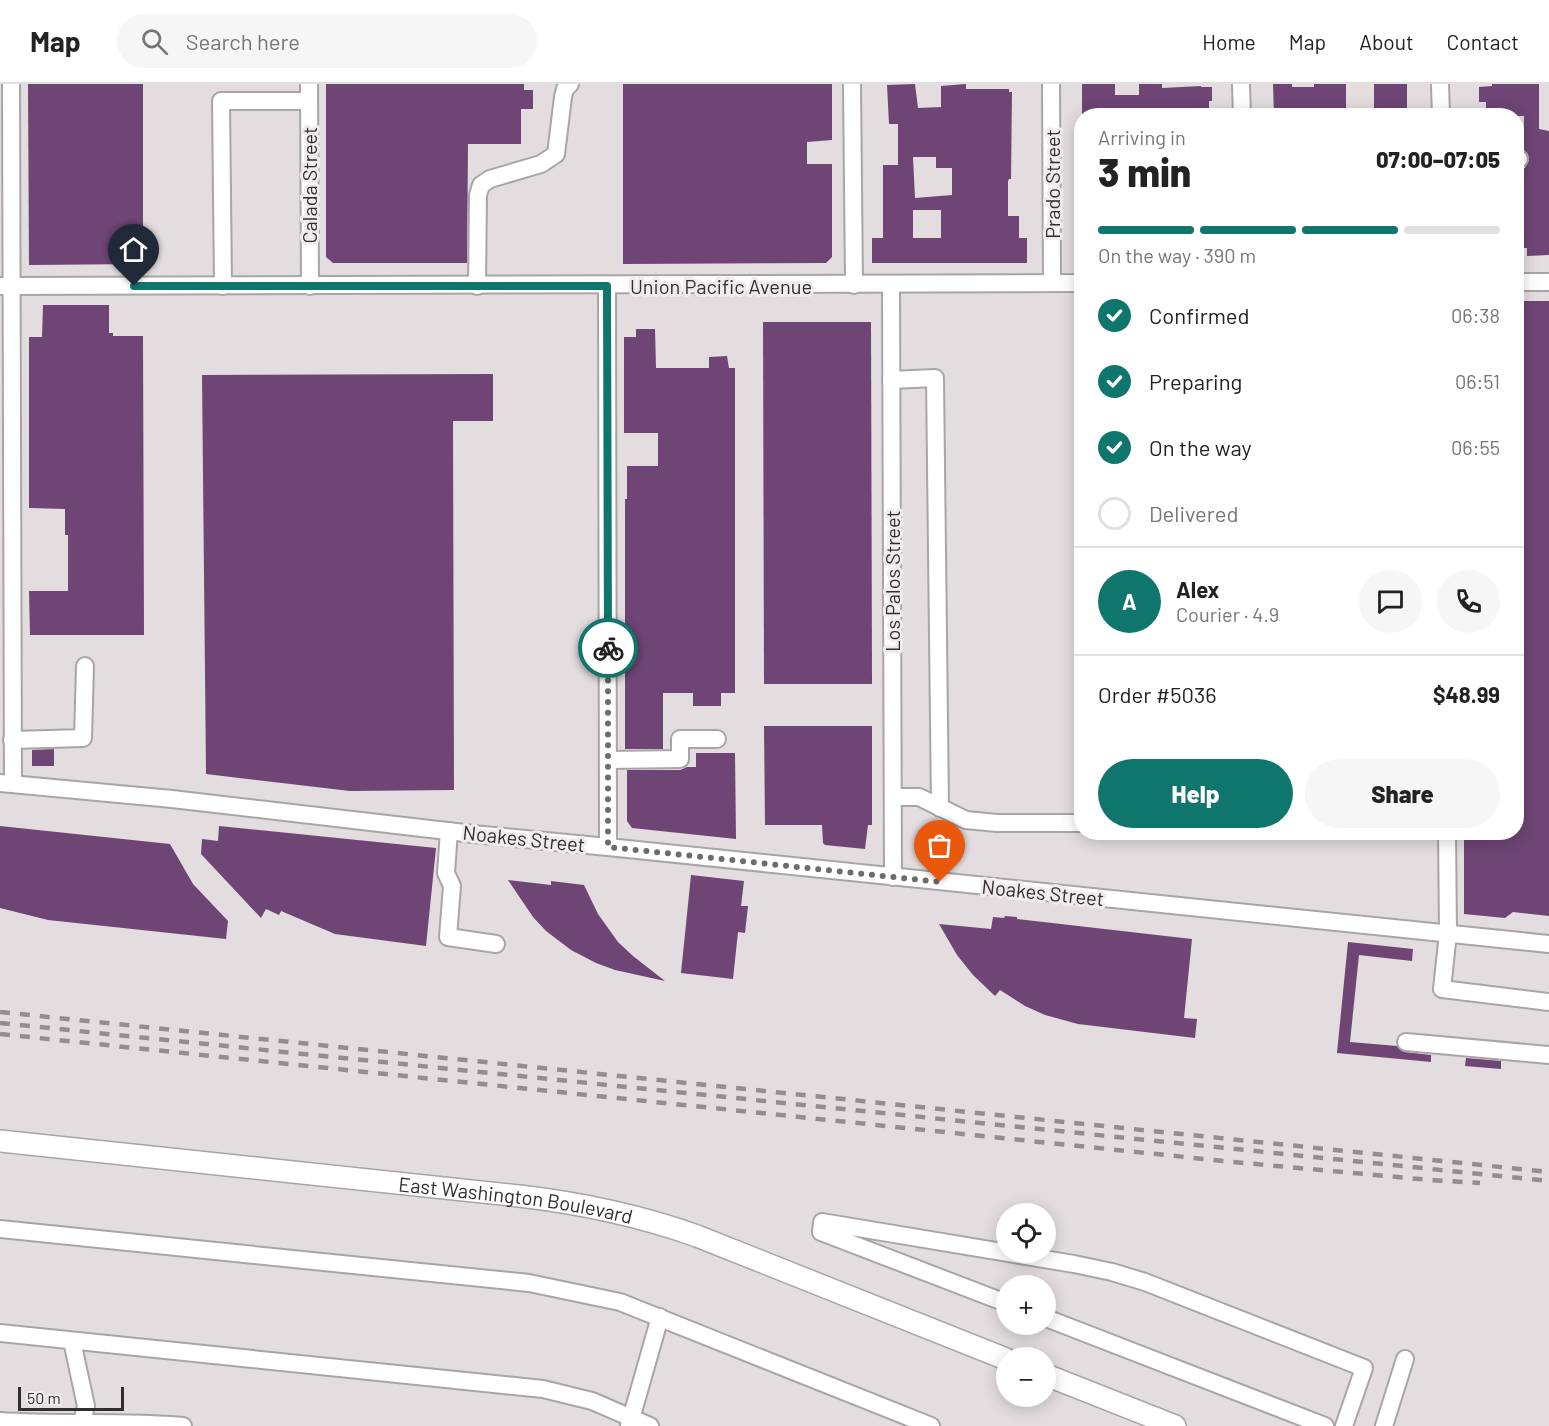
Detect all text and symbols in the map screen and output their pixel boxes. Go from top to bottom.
search box [117,14,537,68]
text: Map [30,24,81,58]
icon: search [138,25,171,58]
text: Search here [186,28,300,54]
text: Home [1202,29,1256,54]
text: Map [1289,29,1326,54]
text: About [1359,29,1414,54]
text: Contact [1447,29,1519,54]
text: Arriving in [1098,125,1186,149]
street label: Calada Street [297,127,321,243]
street label: Prado Street [1040,129,1064,239]
text: 07:00–07:05 [1376,146,1500,172]
text: 3 min [1098,148,1191,195]
pin [108,224,159,286]
icon: home [117,233,150,266]
text: On the way · 390 m [1098,243,1256,267]
street label: Union Pacific Avenue [630,274,812,298]
icon: check [1098,299,1131,332]
text: Confirmed [1149,302,1249,328]
text: 06:38 [1451,303,1500,327]
icon: check [1098,365,1131,398]
text: Preparing [1149,368,1242,394]
text: 06:51 [1455,369,1500,393]
icon: check [1098,431,1131,464]
text: On the way [1149,434,1252,460]
text: 06:55 [1451,435,1500,459]
text: Delivered [1149,500,1238,526]
street label: Los Palos Street [880,510,904,652]
button: chat [1359,570,1422,633]
button: phone [1437,570,1500,633]
text: Alex [1176,576,1219,602]
text: A [1122,588,1137,614]
text: Courier · 4.9 [1176,602,1279,626]
courier [578,618,638,678]
icon: bike [592,632,625,665]
text: Order #5036 [1098,681,1217,707]
text: $48.99 [1433,681,1500,707]
button: Help [1098,759,1293,828]
button: Share [1305,759,1500,828]
street label: Noakes Street [462,820,586,856]
pin [914,820,965,882]
icon: bag [923,829,956,862]
street label: Noakes Street [981,874,1105,910]
street label: East Washington Boulevard [397,1171,635,1228]
map controls [996,1203,1056,1407]
button: locate [996,1203,1056,1263]
button: + [996,1275,1056,1335]
button: − [996,1347,1056,1407]
scale bar [18,1384,124,1412]
text: 50 m [27,1388,61,1407]

